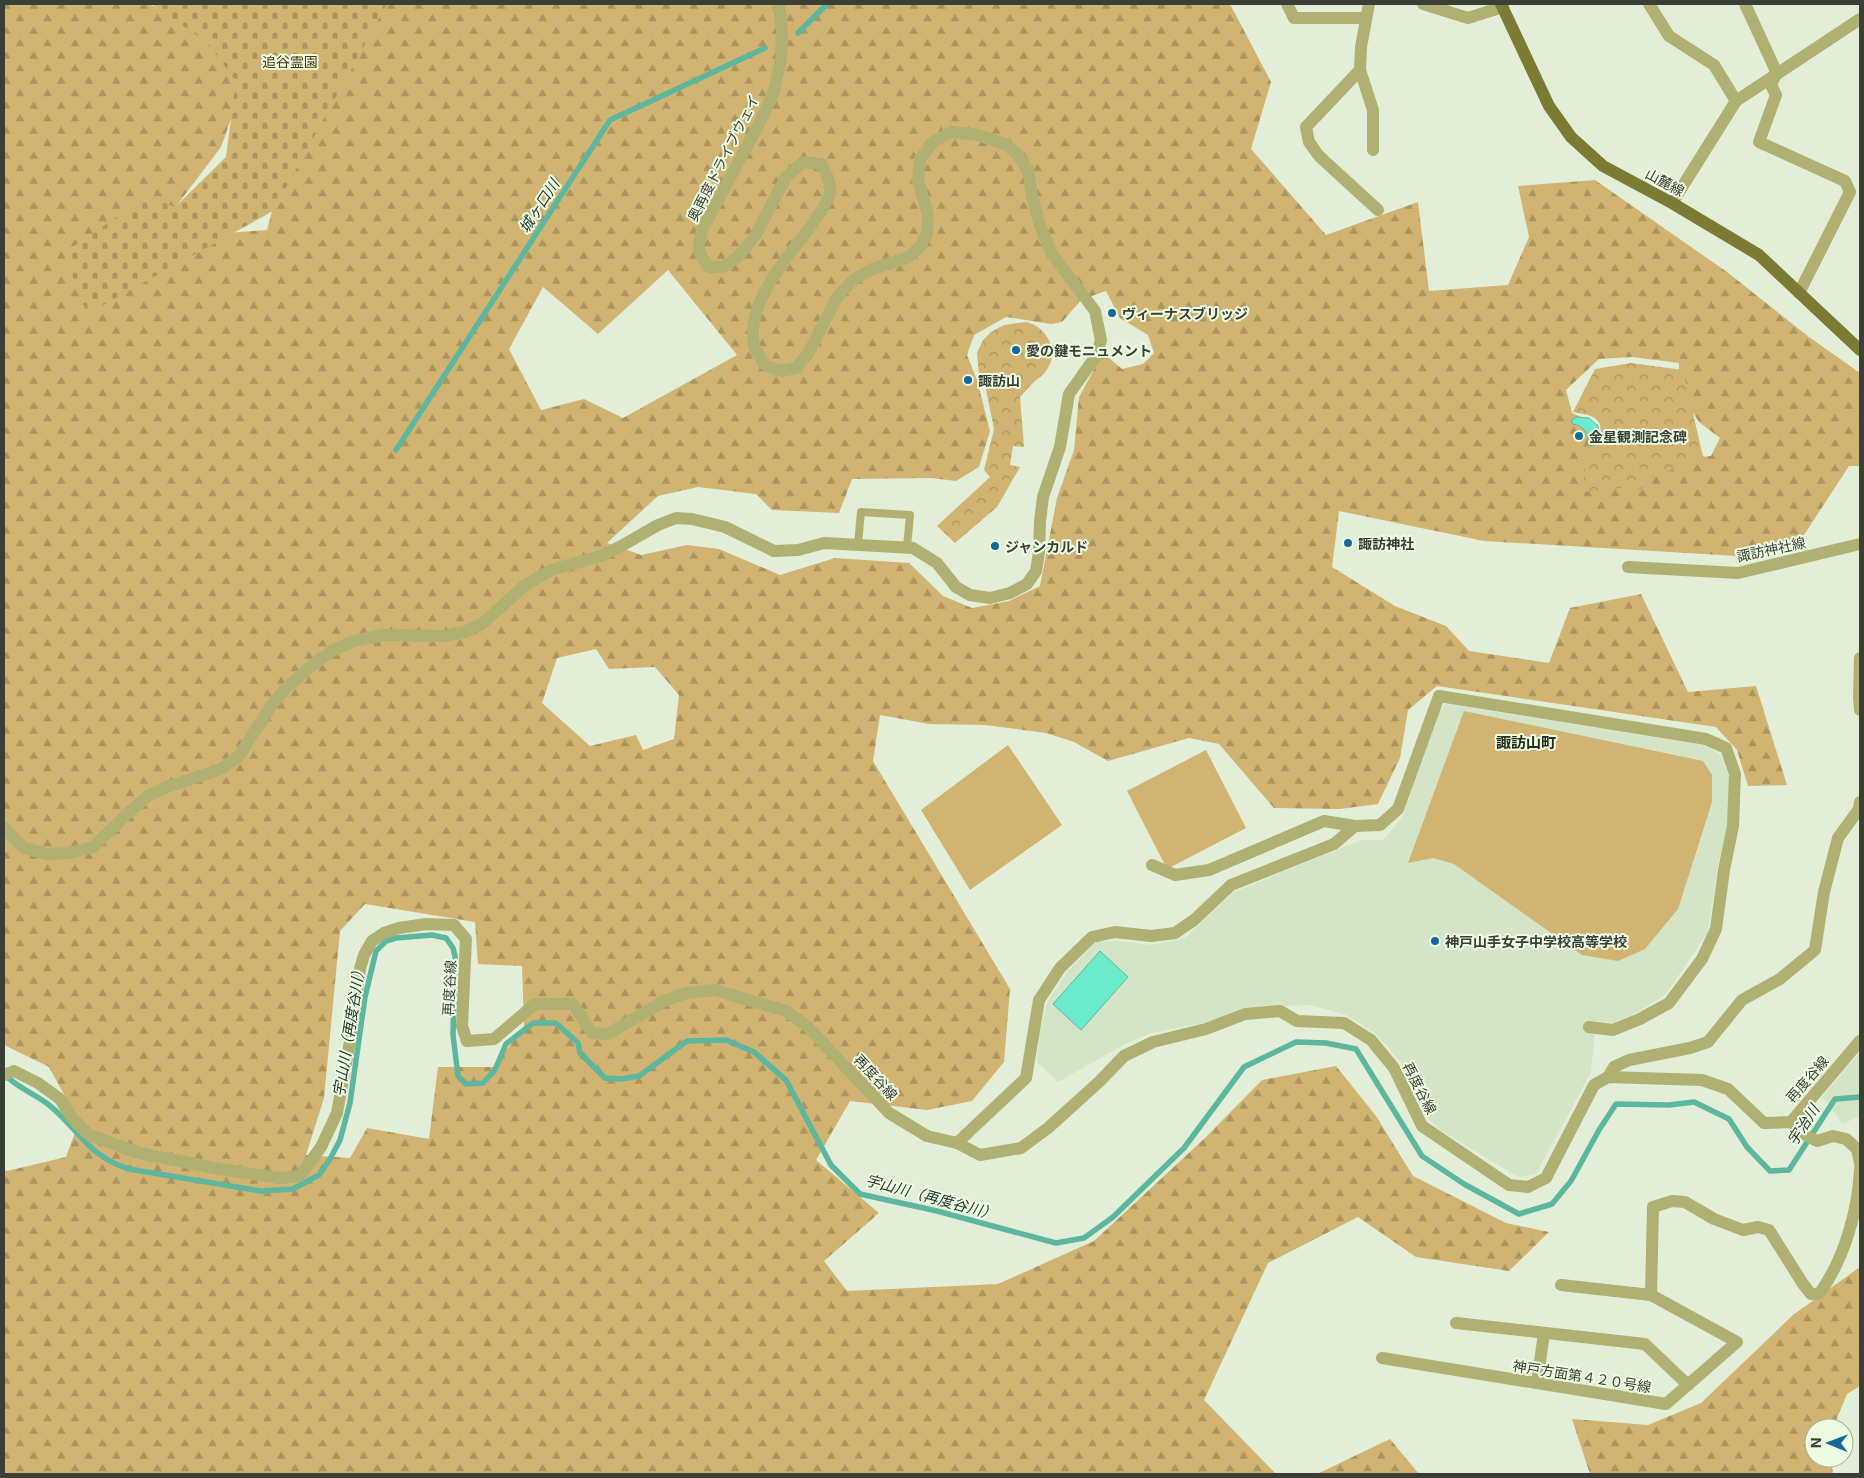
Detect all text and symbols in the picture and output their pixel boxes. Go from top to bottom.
park label: 追谷霊園 [262,53,318,70]
street label: 奥再度ドライブウェイ [684,92,762,224]
street label: 山麓線 [1642,165,1688,199]
water label: 城ヶ口川 [515,174,564,236]
place label: ヴィーナスブリッジ [1122,305,1248,322]
marker: ヴィーナスブリッジ [1106,307,1118,319]
place label: 愛の鍵モニュメント [1026,342,1152,359]
marker: 愛の鍵モニュメント [1010,344,1022,356]
place label: 諏訪山 [978,372,1020,389]
marker: 諏訪山 [962,374,974,386]
place label: 金星観測記念碑 [1589,428,1687,445]
marker: 金星観測記念碑 [1573,430,1585,442]
street label: 諏訪神社線 [1735,533,1807,565]
place label: 諏訪神社 [1358,535,1414,552]
marker: 諏訪神社 [1342,537,1354,549]
place label: ジャンカルド [1005,538,1088,555]
marker: ジャンカルド [989,540,1001,552]
district label: 諏訪山町 [1496,733,1556,752]
place label: 神戸山手女子中学校高等学校 [1445,933,1627,950]
marker: 神戸山手女子中学校高等学校 [1429,935,1441,947]
street label: 再度谷線 [439,960,459,1016]
water label: 宇山川（再度谷川） [329,962,369,1098]
street label: 再度谷線 [851,1051,901,1103]
street label: 再度谷線 [1782,1052,1832,1106]
street label: 再度谷線 [1400,1059,1440,1117]
water label: 宇治川 [1783,1099,1824,1149]
water label: 宇山川（再度谷川） [863,1170,999,1224]
street label: 神戸方面第４２０号線 [1512,1357,1652,1395]
north arrow [1804,1418,1854,1468]
text: N [1807,1437,1824,1448]

